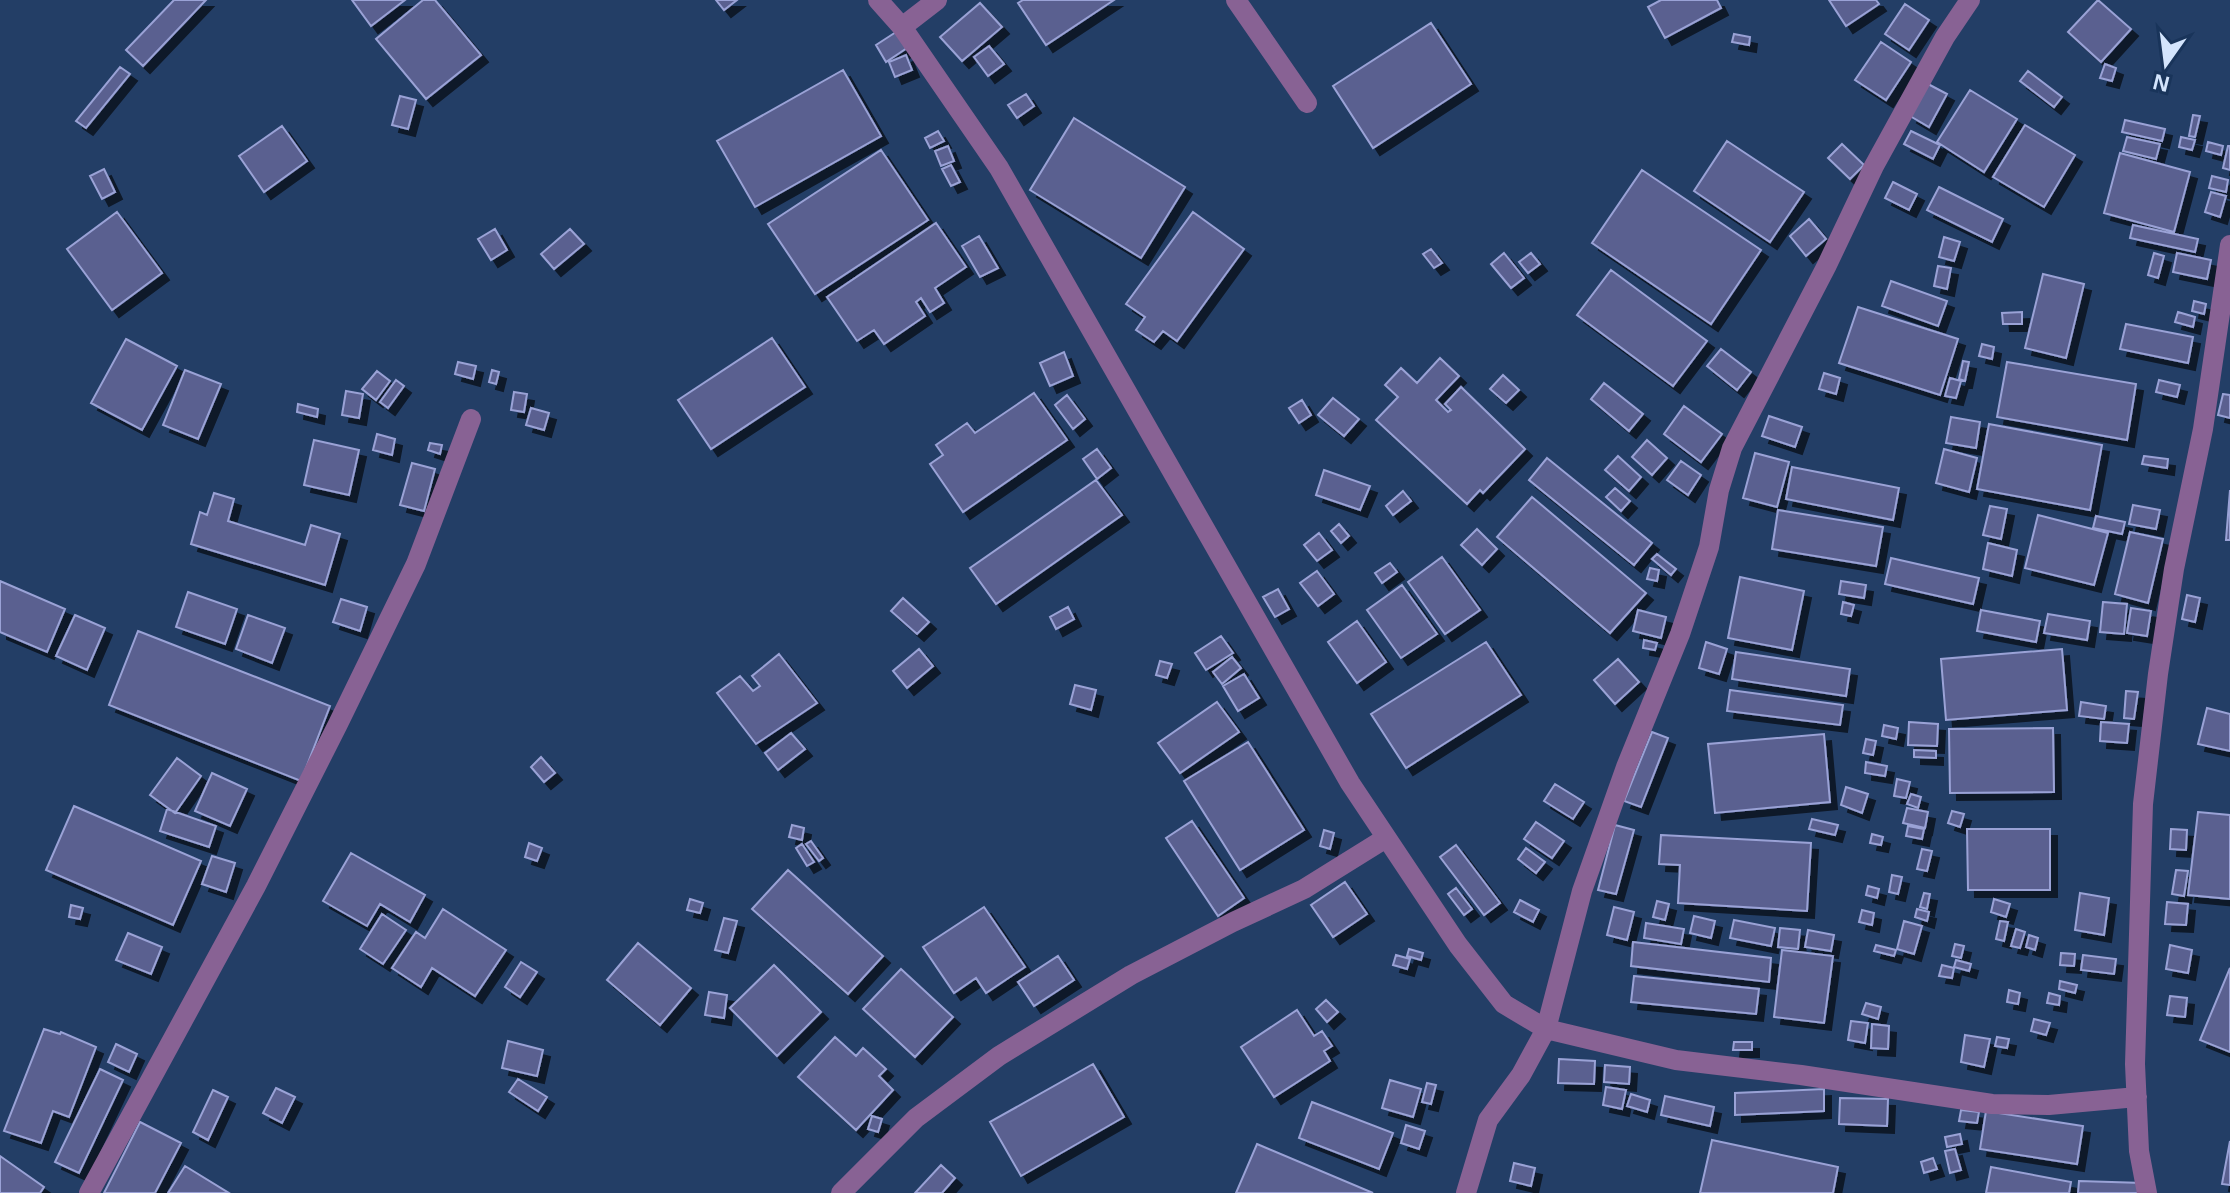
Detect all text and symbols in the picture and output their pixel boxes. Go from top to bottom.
north arrow [2126,24,2206,104]
text: N [2151,69,2172,97]

